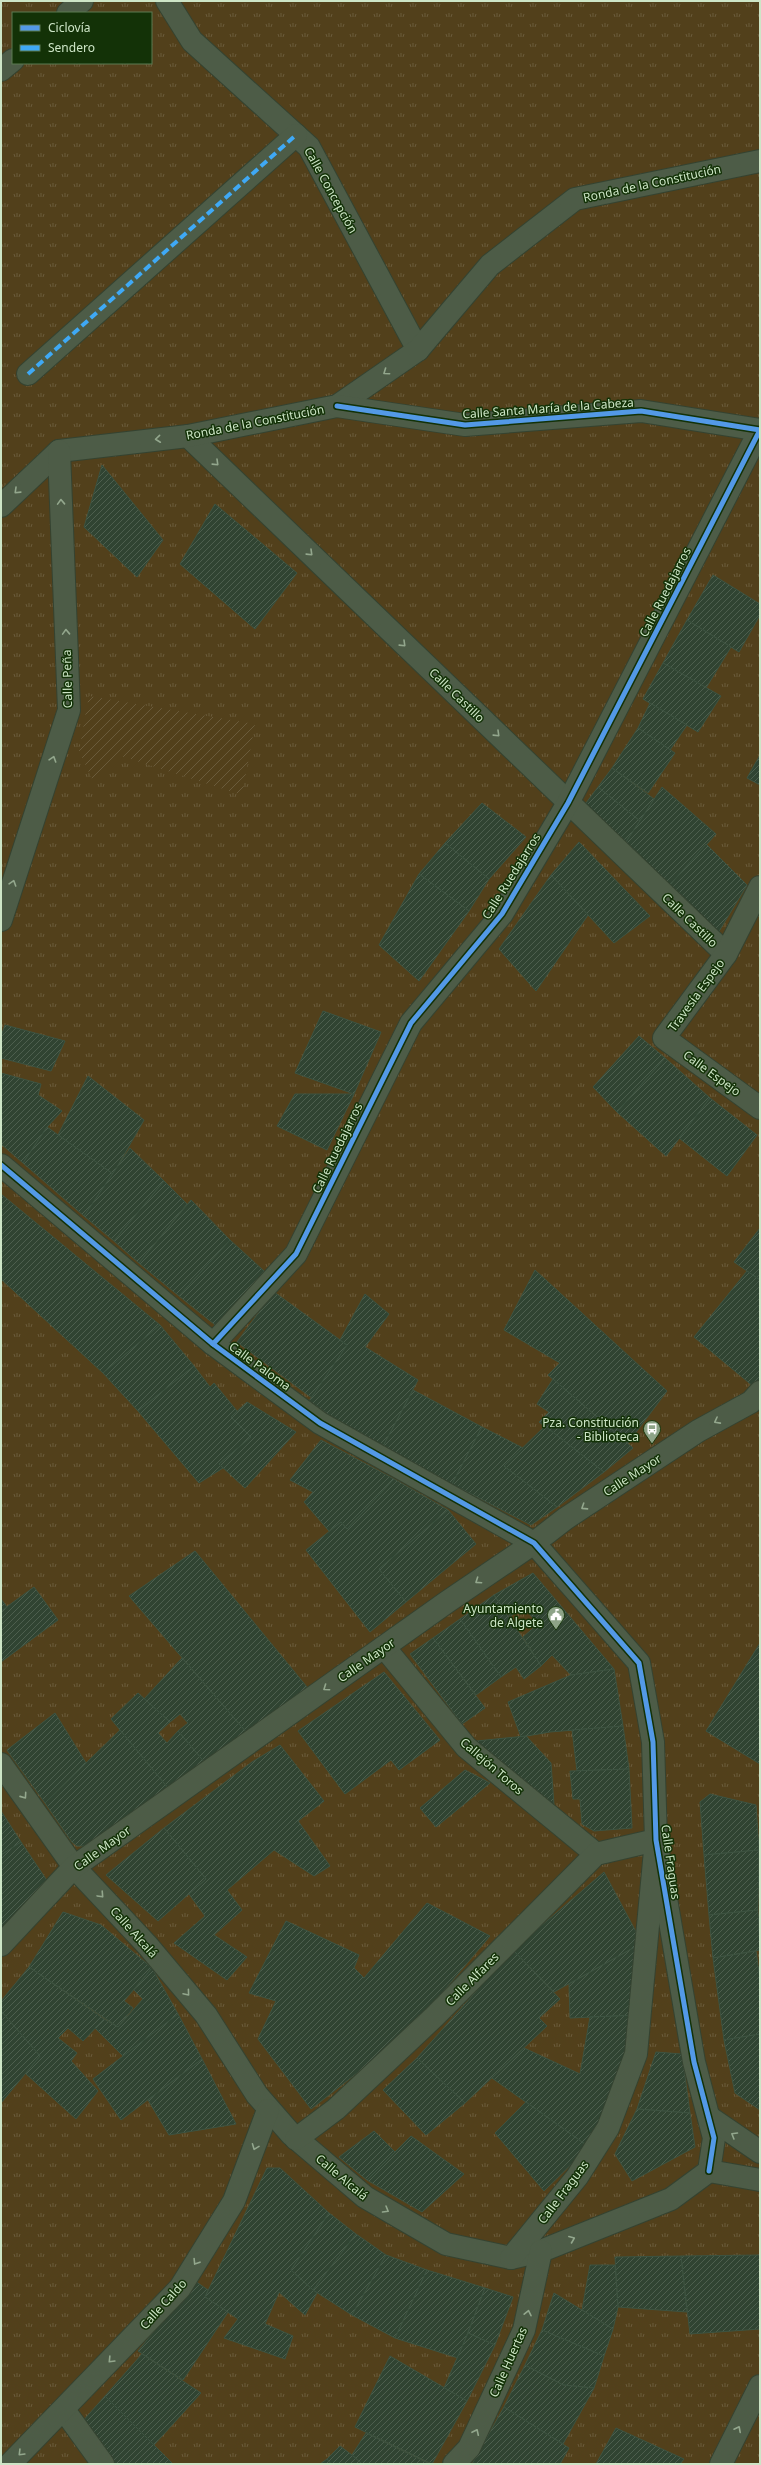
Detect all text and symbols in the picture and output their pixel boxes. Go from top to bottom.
legend [12,12,152,64]
text: Ciclovía [48,19,90,36]
text: Sendero [48,39,95,56]
street label: Calle Concepción [300,144,362,236]
street label: Ronda de la Constitución [582,160,722,206]
one-way arrow [383,367,390,375]
street label: Calle Santa María de la Cabeza [462,394,634,422]
street label: Ronda de la Constitución [185,400,325,444]
one-way arrow [155,435,161,444]
one-way arrow [211,458,219,466]
one-way arrow [14,486,22,494]
one-way arrow [57,499,65,505]
street label: Calle Ruedajarros [635,544,695,640]
one-way arrow [305,548,313,556]
one-way arrow [62,629,70,635]
one-way arrow [398,639,406,646]
street label: Calle Peña [58,650,76,708]
street label: Calle Castillo [425,664,489,726]
one-way arrow [492,729,500,737]
one-way arrow [48,756,57,763]
street label: Calle Ruedajarros [478,829,544,922]
one-way arrow [8,880,17,887]
street label: Calle Castillo [658,889,722,951]
street label: Travesía Espejo [664,955,728,1035]
street label: Calle Espejo [680,1046,744,1100]
street label: Calle Ruedajarros [308,1100,366,1196]
street label: Calle Paloma [226,1338,294,1394]
place label: Pza. Constitución - Biblioteca [542,1414,639,1445]
one-way arrow [714,1416,721,1424]
bus stop icon: Pza. Constitución - Biblioteca [642,1419,662,1444]
street label: Calle Mayor [600,1450,664,1500]
one-way arrow [582,1502,589,1509]
one-way arrow [475,1576,482,1584]
place label: Ayuntamiento de Algete [463,1600,543,1631]
public building icon: Ayuntamiento de Algete [546,1605,566,1630]
street label: Calle Mayor [334,1634,398,1686]
one-way arrow [323,1683,330,1691]
street label: Callejón Toros [457,1734,528,1798]
one-way arrow [19,1791,26,1798]
street label: Calle Mayor [70,1822,134,1874]
street label: Calle Fraguas [657,1824,685,1901]
one-way arrow [96,1891,103,1898]
street label: Calle Alcalá [106,1903,162,1961]
street label: Calle Alfares [442,1948,503,2009]
one-way arrow [182,1988,189,1995]
one-way arrow [731,2133,738,2140]
one-way arrow [251,2143,259,2150]
street label: Calle Alcalá [312,2150,372,2204]
street label: Calle Fraguas [534,2157,593,2227]
one-way arrow [382,2205,389,2212]
one-way arrow [569,2235,576,2243]
one-way arrow [193,2258,201,2265]
street label: Calle Caldo [136,2275,190,2333]
one-way arrow [523,2310,531,2316]
street label: Calle Huertas [485,2324,531,2400]
one-way arrow [108,2355,116,2363]
one-way arrow [733,2426,741,2433]
one-way arrow [471,2429,479,2436]
one-way arrow [18,2448,26,2456]

